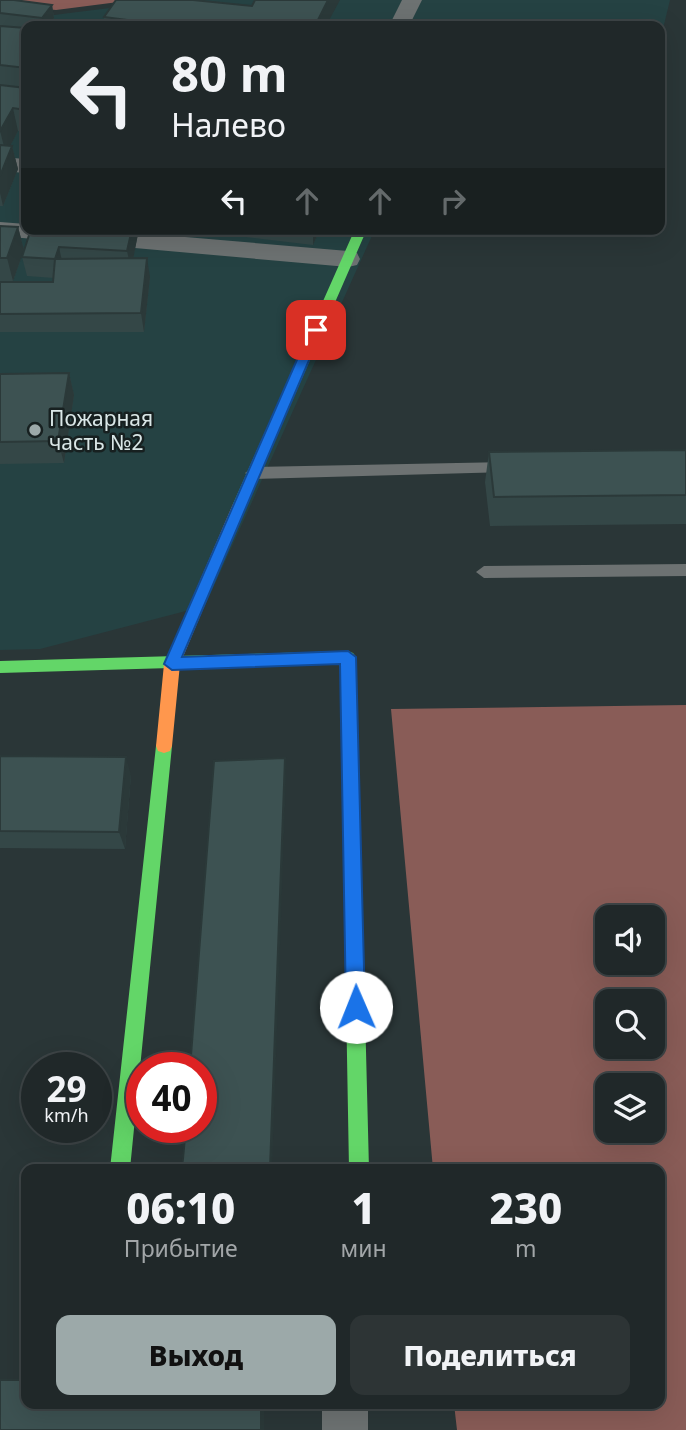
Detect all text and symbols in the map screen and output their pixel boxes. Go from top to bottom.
text: 80 m [171,40,288,106]
icon: left [56,49,147,140]
text: Налево [171,103,286,146]
icon: left [215,182,253,220]
icon: ahead [288,182,326,220]
icon: ahead [361,182,399,220]
icon: right [434,182,472,220]
pin [286,300,346,360]
icon: arrive [297,311,335,349]
place label: Пожарная часть №2 [49,404,153,456]
marker: Пожарная часть №2 [27,422,43,438]
map controls [595,905,665,1143]
button: sound [595,905,665,975]
position arrow [319,970,393,1044]
button: search [595,989,665,1059]
speed limit sign: 40 [126,1052,217,1143]
text: 29 [46,1065,87,1112]
button: layers [595,1073,665,1143]
text: km/h [44,1103,89,1127]
text: 06:10 [126,1179,235,1236]
text: 1 [351,1179,376,1236]
text: 230 [489,1179,562,1236]
text: Прибытие [124,1232,238,1264]
text: мин [341,1232,387,1264]
text: m [515,1232,537,1264]
button: Выход [56,1315,336,1395]
button: Поделиться [350,1315,630,1395]

